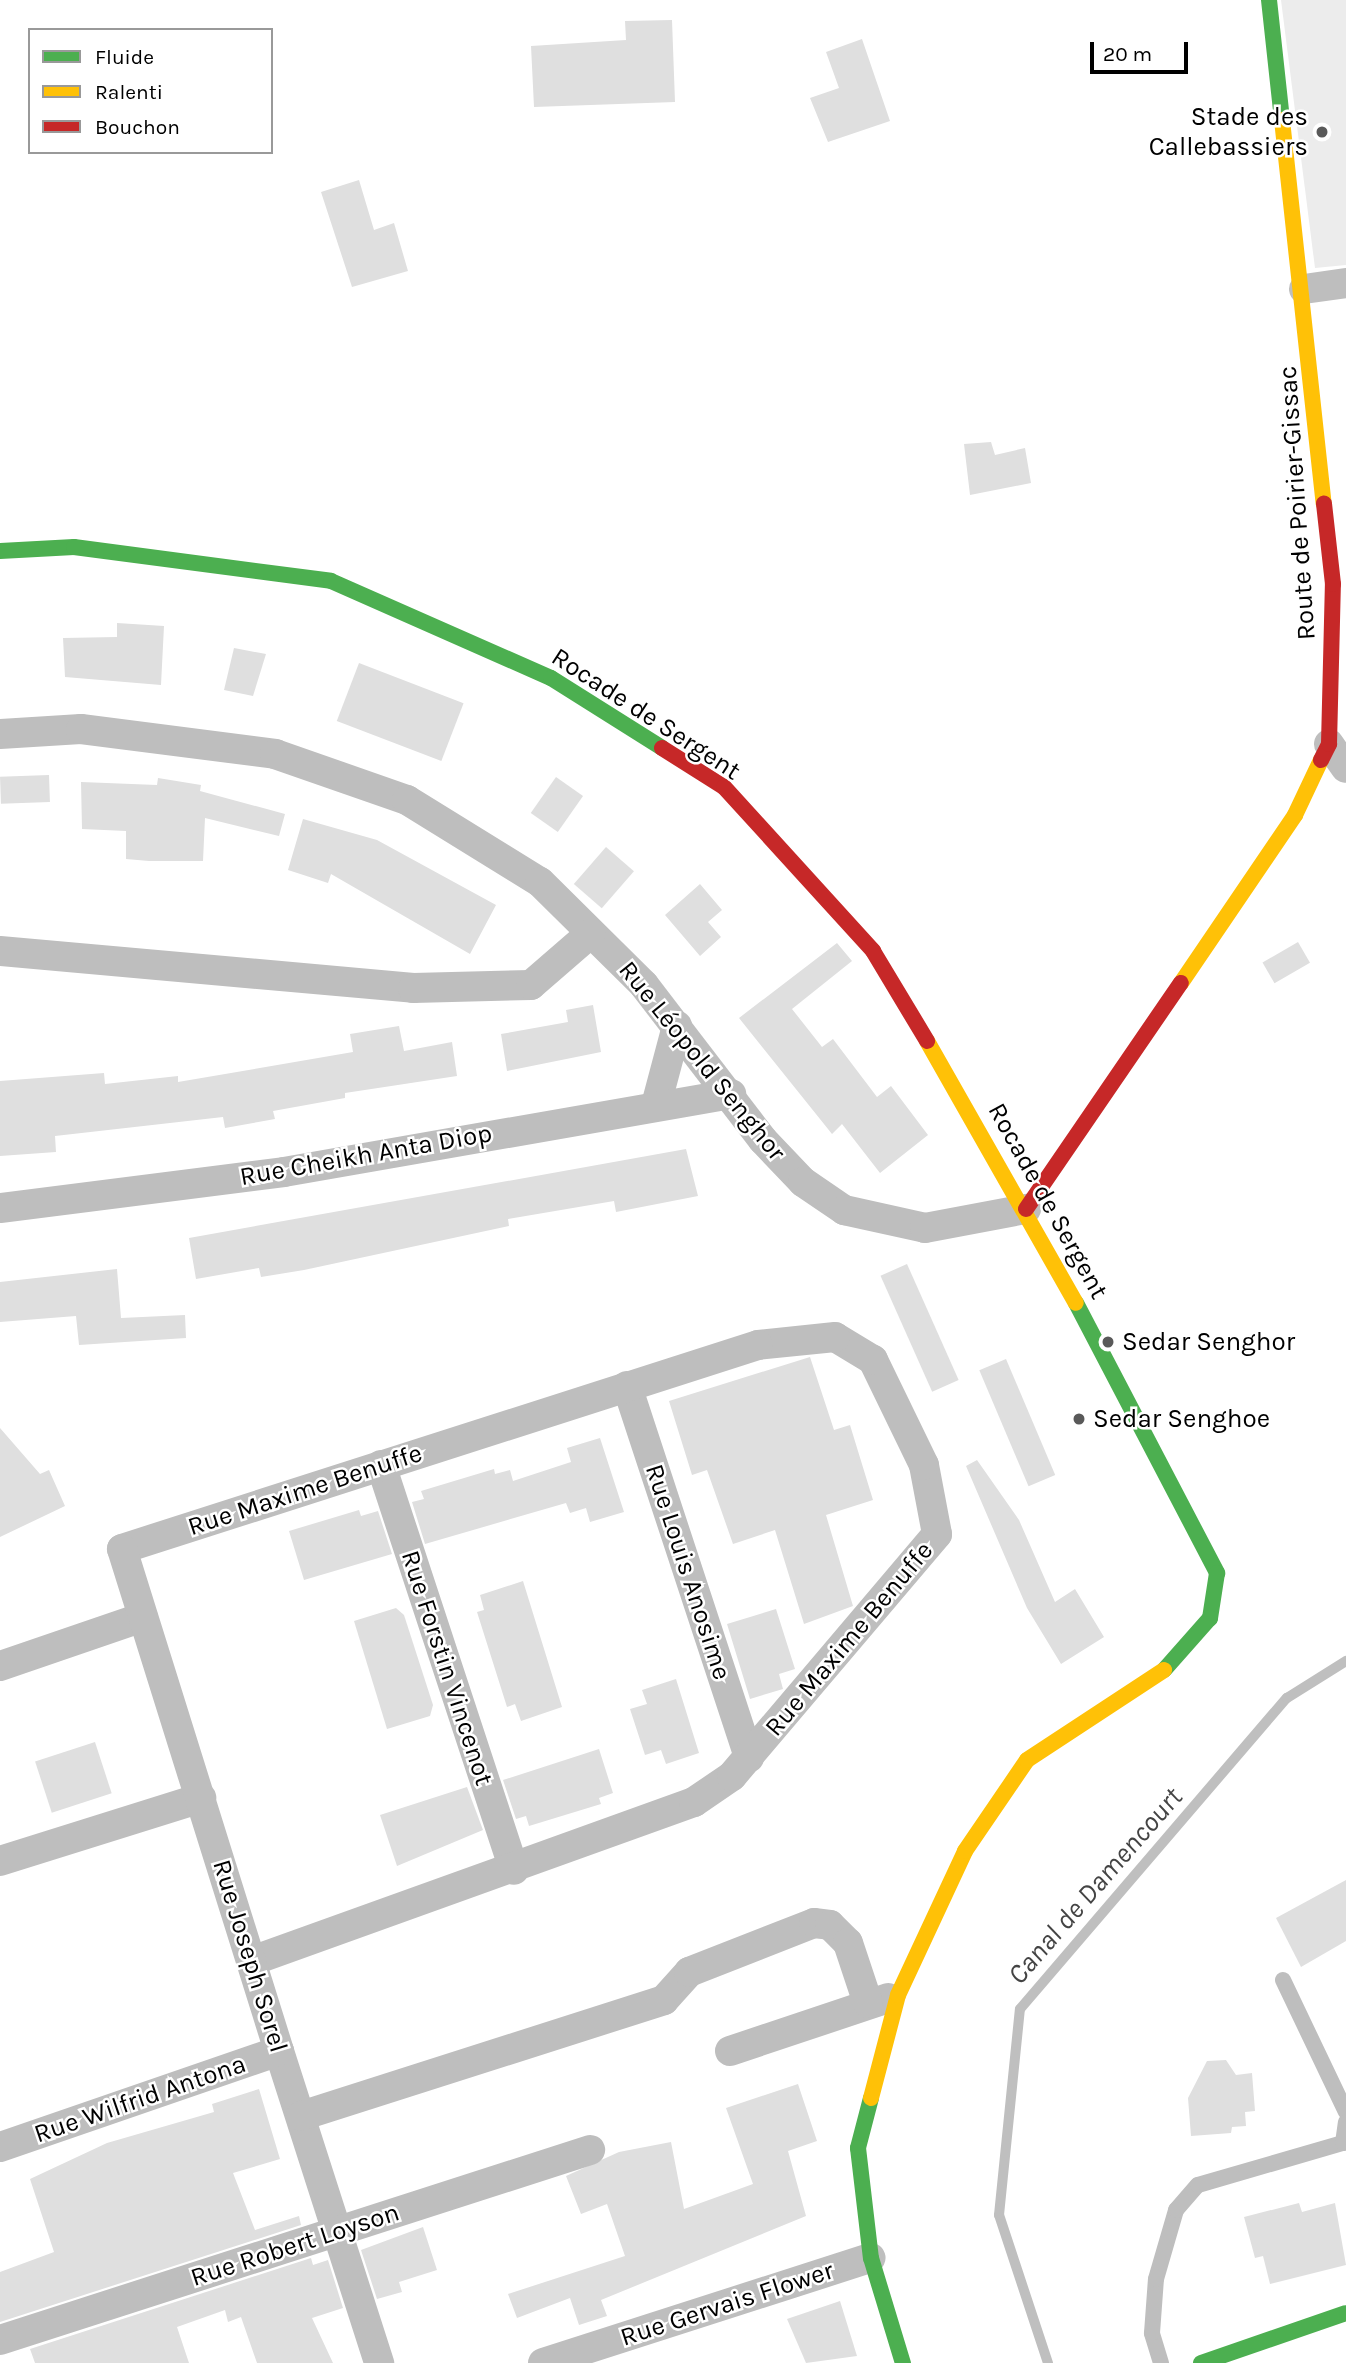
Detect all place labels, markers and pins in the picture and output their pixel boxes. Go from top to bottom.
place label: Stade des Callebassiers [1149,101,1308,162]
marker: Stade des Callebassiers [1314,124,1330,140]
place label: Sedar Senghor [1122,1326,1295,1358]
marker: Sedar Senghor [1100,1334,1116,1350]
place label: Sedar Senghoe [1093,1403,1270,1435]
marker: Sedar Senghoe [1071,1411,1087,1427]

